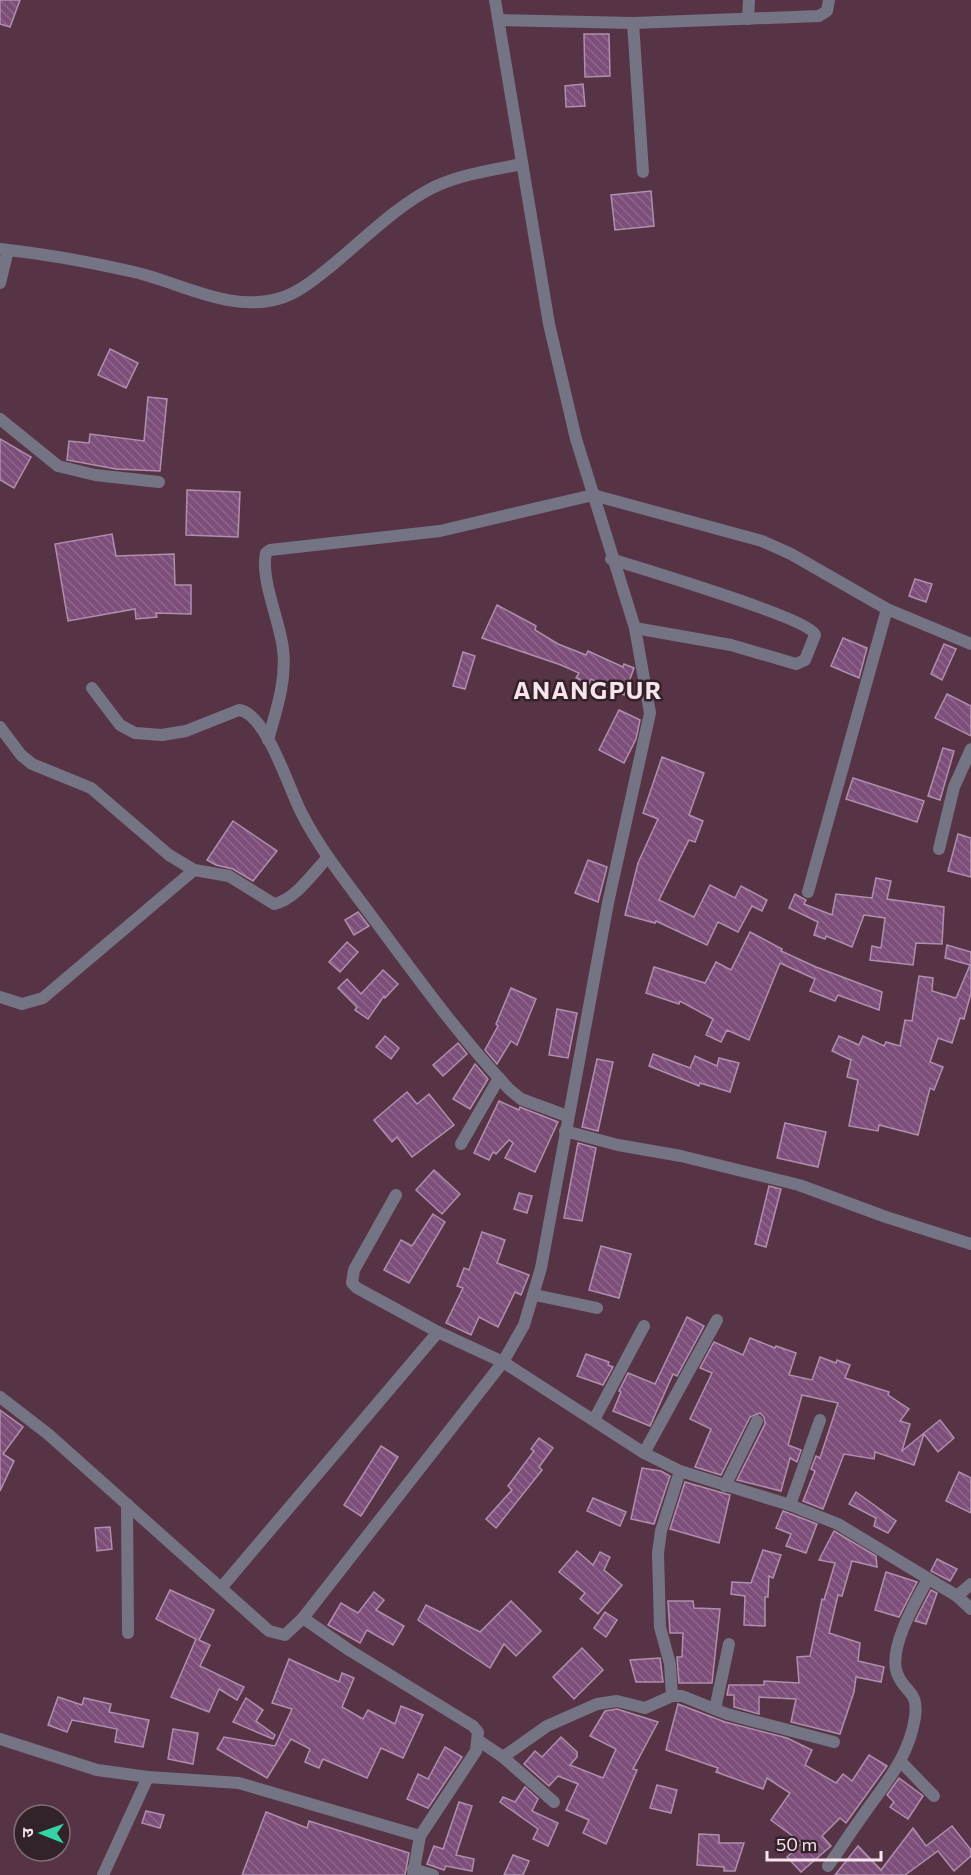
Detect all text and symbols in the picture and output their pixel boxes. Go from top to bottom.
district label: ANANGPUR [513,675,663,704]
north arrow [12,1803,72,1863]
scale bar [767,1824,881,1862]
text: उ [17,1827,36,1838]
text: 50 m [776,1833,817,1855]

